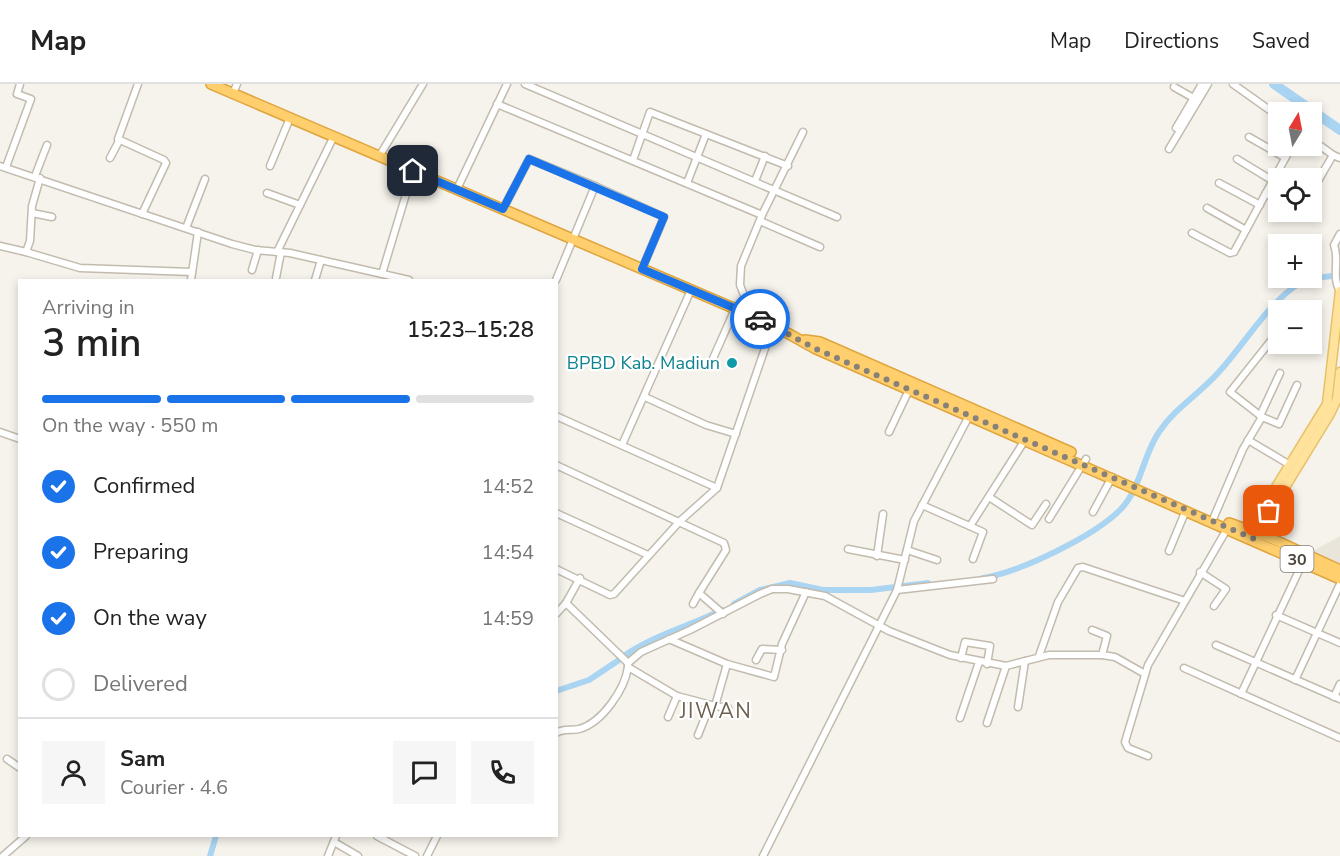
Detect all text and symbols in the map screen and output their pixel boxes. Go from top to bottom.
text: Map [30,22,86,60]
text: Map [1050,27,1091,55]
text: Directions [1124,27,1219,55]
text: Saved [1252,27,1310,55]
north arrow [1268,102,1322,156]
map controls [1268,102,1322,354]
pin [387,145,438,196]
icon: home [396,154,429,187]
button: locate [1268,168,1322,222]
button: + [1268,234,1322,288]
courier [730,289,790,349]
text: Arriving in [42,294,135,321]
button: − [1268,300,1322,354]
icon: car [744,303,777,336]
text: 15:23–15:28 [407,315,534,345]
text: 3 min [42,317,141,370]
place label: BPBD Kab. Madiun [567,351,720,375]
marker: BPBD Kab. Madiun [725,356,739,370]
text: On the way · 550 m [42,412,218,439]
icon: check [42,470,75,503]
text: Confirmed [93,471,195,501]
text: 14:52 [481,473,534,500]
pin [1243,485,1294,536]
icon: bag [1252,494,1285,527]
icon: check [42,536,75,569]
text: Preparing [93,537,189,567]
text: 14:54 [481,539,534,566]
road number: 30 [1280,546,1314,572]
icon: check [42,602,75,635]
text: On the way [93,603,207,633]
text: 14:59 [481,605,534,632]
text: Delivered [93,669,188,699]
district label: JIWAN [679,697,752,725]
button: person [42,741,105,804]
button: chat [393,741,456,804]
button: phone [471,741,534,804]
text: Sam [120,744,165,774]
text: Courier · 4.6 [120,774,228,801]

